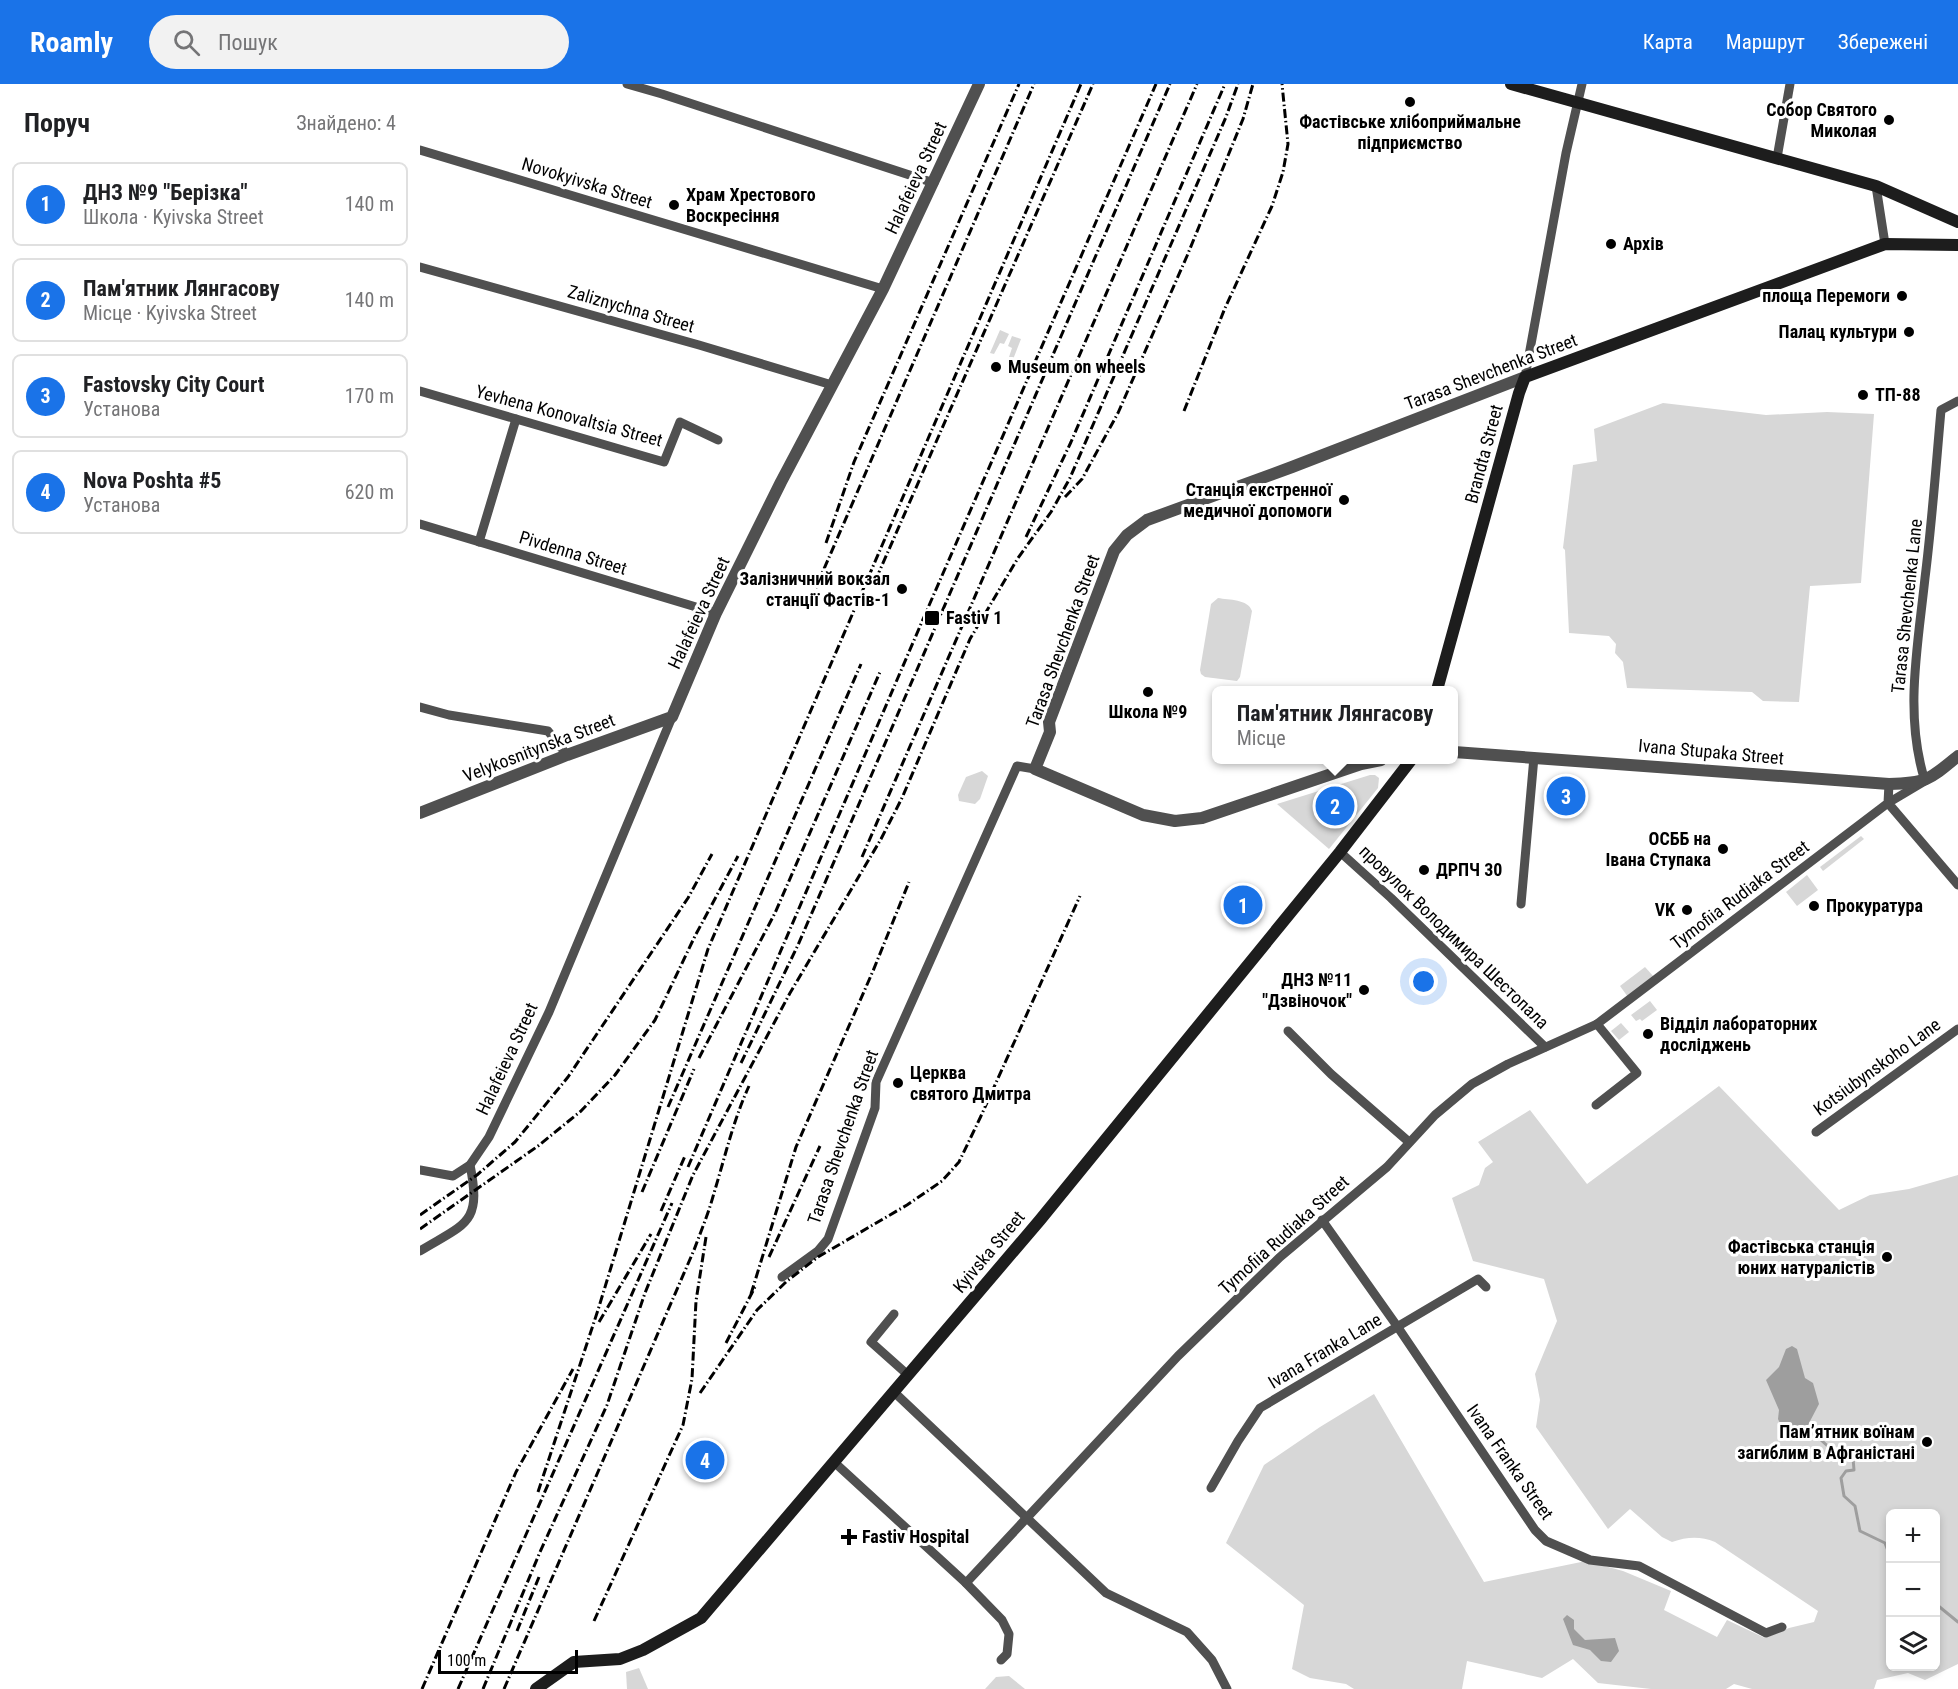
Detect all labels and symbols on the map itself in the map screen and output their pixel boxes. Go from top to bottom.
marker: Фастівське хлібоприймальне підприємство [1403,95,1417,109]
place label: Собор Святого Миколая [1766,99,1877,141]
place label: Фастівське хлібоприймальне підприємство [1299,111,1521,153]
marker: Собор Святого Миколая [1882,113,1896,127]
street label: Halafeieva Street [880,118,951,237]
street label: Novokyivska Street [519,153,655,212]
place label: Храм Хрестового Воскресіння [686,184,816,226]
marker: Храм Хрестового Воскресіння [667,198,681,212]
place label: Архів [1623,233,1664,254]
marker: Архів [1604,237,1618,251]
street label: Zaliznychna Street [565,280,697,337]
place label: площа Перемоги [1762,285,1890,306]
marker: площа Перемоги [1895,289,1909,303]
place label: Палац культури [1779,321,1897,342]
marker: Палац культури [1902,325,1916,339]
street label: Tarasa Shevchenka Street [1402,329,1580,414]
place label: Museum on wheels [1008,356,1146,377]
marker: Museum on wheels [989,360,1003,374]
street label: Yevhena Konovaltsia Street [473,380,665,451]
place label: ТП-88 [1875,384,1921,405]
marker: ТП-88 [1856,388,1870,402]
street label: Brandta Street [1460,402,1507,506]
place label: Станція екстренної медичної допомоги [1183,479,1333,521]
marker: Станція екстренної медичної допомоги [1337,493,1351,507]
street label: Tarasa Shevchenka Lane [1887,518,1926,694]
street label: Pivdenna Street [517,526,630,579]
street label: Tarasa Shevchenka Street [1021,551,1104,730]
street label: Halafeieva Street [663,553,734,672]
place label: Залізничний вокзал станції Фастів-1 [740,568,890,610]
marker: Залізничний вокзал станції Фастів-1 [895,582,909,596]
place label: Fastiv 1 [946,607,1002,628]
marker: Fastiv 1 [923,609,941,627]
marker: Школа №9 [1141,685,1155,699]
place label: Школа №9 [1109,701,1187,722]
street label: Velykosnitynska Street [460,709,618,786]
street label: Ivana Stupaka Street [1637,735,1785,768]
pin: 3 [1546,774,1586,818]
pin: 2 [1316,784,1354,828]
place label: ОСББ на Івана Ступака [1606,828,1711,870]
street label: Tymofiia Rudiaka Street [1666,836,1813,953]
street label: провулок Володимира Шестопала [1355,840,1553,1033]
marker: ОСББ на Івана Ступака [1716,842,1730,856]
place label: ДРПЧ 30 [1436,859,1502,880]
marker: ДРПЧ 30 [1417,863,1431,877]
pin: 1 [1224,882,1262,928]
place label: Прокуратура [1826,895,1923,916]
place label: VK [1655,899,1676,920]
marker: Прокуратура [1807,899,1821,913]
marker: VK [1680,903,1694,917]
your location [1409,967,1438,996]
place label: ДНЗ №11 "Дзвіночок" [1262,969,1352,1011]
marker: ДНЗ №11 "Дзвіночок" [1357,983,1371,997]
street label: Halafeieva Street [471,999,542,1118]
place label: Відділ лабораторних досліджень [1660,1013,1817,1055]
street label: Kotsiubynskoho Lane [1809,1014,1944,1120]
marker: Відділ лабораторних досліджень [1641,1027,1655,1041]
street label: Tarasa Shevchenka Street [803,1047,882,1227]
place label: Церква святого Дмитра [910,1062,1031,1104]
marker: Церква святого Дмитра [891,1076,905,1090]
street label: Tymofiia Rudiaka Street [1214,1171,1353,1298]
street label: Kyivska Street [948,1207,1029,1297]
place label: Фастівська станція юних натуралістів [1728,1236,1875,1278]
marker: Фастівська станція юних натуралістів [1880,1250,1894,1264]
street label: Ivana Franka Lane [1264,1309,1385,1393]
street label: Ivana Franka Street [1463,1400,1558,1523]
place label: Пам’ятник воїнам загиблим в Афганістані [1737,1421,1915,1463]
marker: Пам’ятник воїнам загиблим в Афганістані [1920,1435,1934,1449]
pin: 4 [686,1438,724,1482]
place label: Fastiv Hospital [862,1526,969,1547]
marker: Fastiv Hospital [840,1528,858,1546]
scale bar [438,1647,578,1674]

